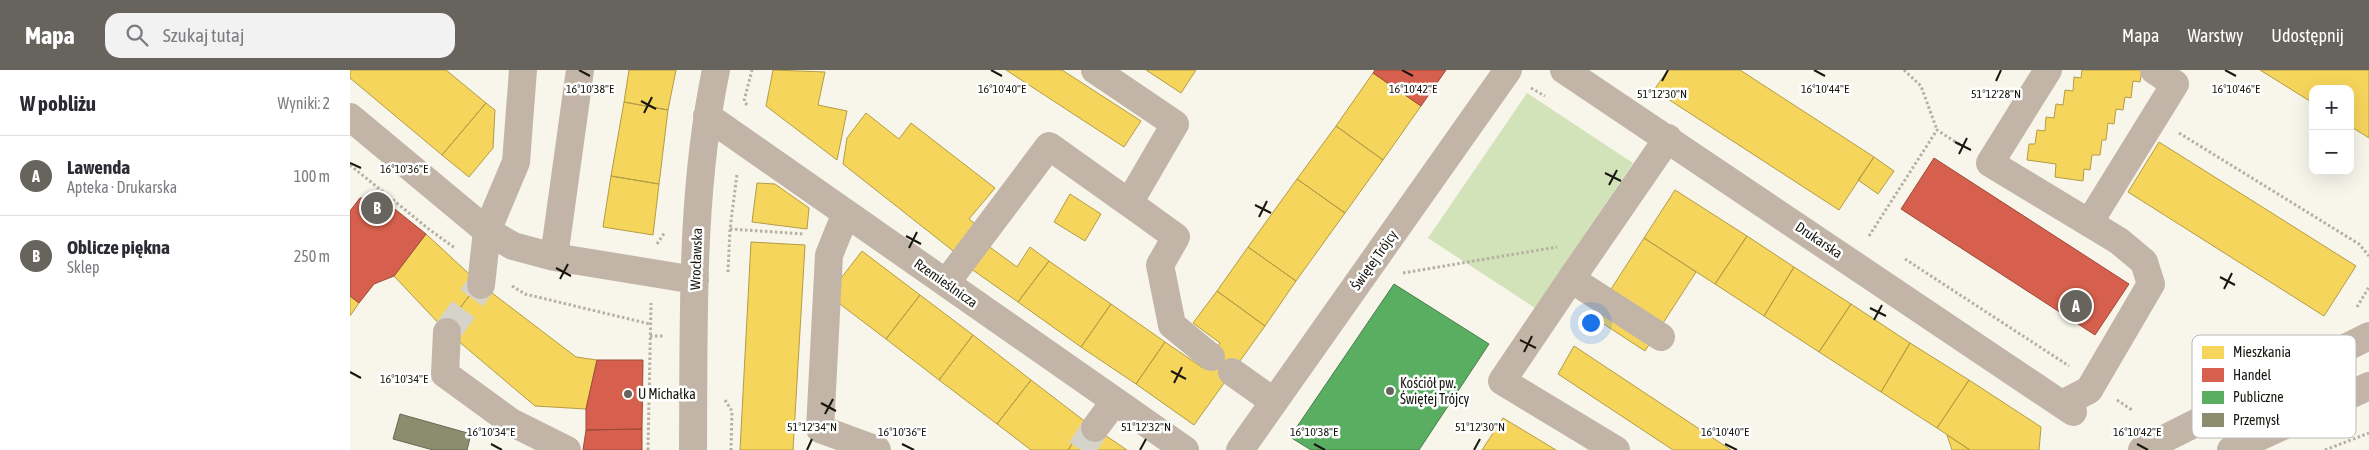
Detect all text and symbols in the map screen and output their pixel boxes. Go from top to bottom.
search box [105,13,455,58]
icon: search [123,21,151,49]
text: Mapa [25,22,75,49]
text: Szukaj tutaj [163,24,244,46]
text: Mapa [2122,25,2159,46]
text: Warstwy [2187,25,2243,46]
text: Udostępnij [2271,25,2344,46]
text: 16°10'38"E [566,82,614,96]
text: 16°10'40"E [978,82,1026,96]
text: 16°10'42"E [1389,82,1437,96]
text: 16°10'44"E [1801,82,1849,96]
text: 16°10'46"E [2212,82,2260,96]
map controls [2309,85,2354,175]
button: + [2309,85,2354,130]
text: 51°12'30"N [1637,87,1687,101]
text: 51°12'28"N [1971,87,2021,101]
text: W pobliżu [20,91,96,115]
text: Wyniki: 2 [278,94,330,112]
button: − [2309,130,2354,175]
text: Lawenda [67,156,130,178]
text: 16°10'36"E [380,162,428,176]
text: A [32,167,40,185]
text: 100 m [294,167,330,185]
text: Apteka · Drukarska [67,178,177,196]
pin: B [361,189,393,227]
street label: Drukarska [1792,219,1846,261]
street label: Świętej Trójcy [1347,226,1401,293]
street label: Wrocławska [687,228,705,290]
text: Oblicze piękna [67,236,170,258]
text: B [32,247,40,265]
text: 250 m [294,247,330,265]
street label: Rzemieślnicza [911,255,981,311]
text: Sklep [67,258,100,276]
pin: A [2060,287,2092,325]
your location [1578,310,1604,336]
legend [2192,335,2356,438]
text: Mieszkania [2233,344,2291,360]
text: Handel [2233,367,2271,383]
text: 16°10'34"E [380,372,428,386]
place label: Kościół pw. Świętej Trójcy [1400,375,1469,407]
marker: Kościół pw. Świętej Trójcy [1384,385,1396,397]
place label: U Michałka [638,386,696,402]
marker: U Michałka [622,388,634,400]
text: Publiczne [2233,389,2284,405]
text: Przemysł [2233,412,2280,428]
text: 51°12'34"N [787,420,837,434]
text: 51°12'32"N [1121,420,1171,434]
text: 51°12'30"N [1455,420,1505,434]
text: 16°10'34"E [467,425,515,439]
text: 16°10'36"E [878,425,926,439]
text: 16°10'38"E [1290,425,1338,439]
text: 16°10'40"E [1701,425,1749,439]
text: 16°10'42"E [2113,425,2161,439]

